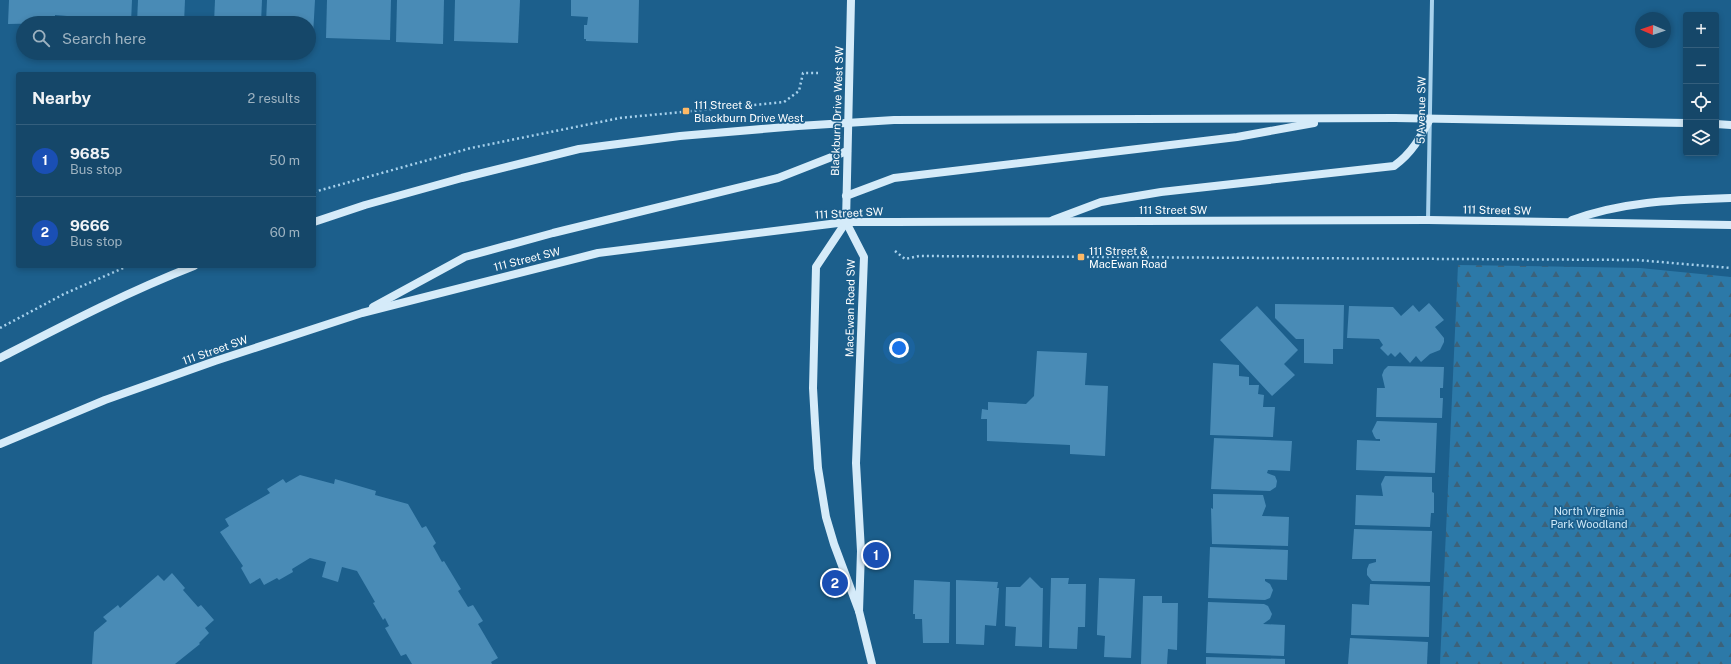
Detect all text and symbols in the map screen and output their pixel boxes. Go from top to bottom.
north arrow [1635,12,1671,48]
map controls [1683,12,1719,156]
button: + [1683,12,1719,48]
search box [16,16,316,60]
icon: search [30,27,52,49]
text: Search here [62,30,146,47]
street label: Blackburn Drive West SW [829,45,845,176]
button: − [1683,48,1719,84]
street label: 5 Avenue SW [1414,76,1428,144]
button: locate [1683,84,1719,120]
text: Nearby [32,88,91,108]
text: 2 results [248,91,300,106]
place label: 111 Street & Blackburn Drive West [694,99,804,124]
marker: 111 Street & Blackburn Drive West [681,106,691,116]
button: layers [1683,120,1719,156]
text: 9685 [70,145,110,162]
text: 1 [42,153,48,168]
text: 50 m [269,153,300,168]
text: Bus stop [70,162,122,177]
street label: 111 Street SW [1463,203,1532,217]
street label: 111 Street SW [1139,204,1208,216]
street label: 111 Street SW [814,205,884,221]
text: 9666 [70,217,109,234]
text: 2 [41,225,49,240]
text: 60 m [270,225,300,240]
text: Bus stop [70,234,122,249]
street label: 111 Street SW [492,245,562,273]
place label: 111 Street & MacEwan Road [1089,245,1167,270]
marker: 111 Street & MacEwan Road [1076,252,1086,262]
street label: MacEwan Road SW [843,258,857,357]
street label: 111 Street SW [181,333,250,367]
your location [889,338,909,358]
park label: North Virginia Park Woodland [1550,505,1628,530]
pin: 1 [863,540,889,570]
pin: 2 [822,568,848,598]

